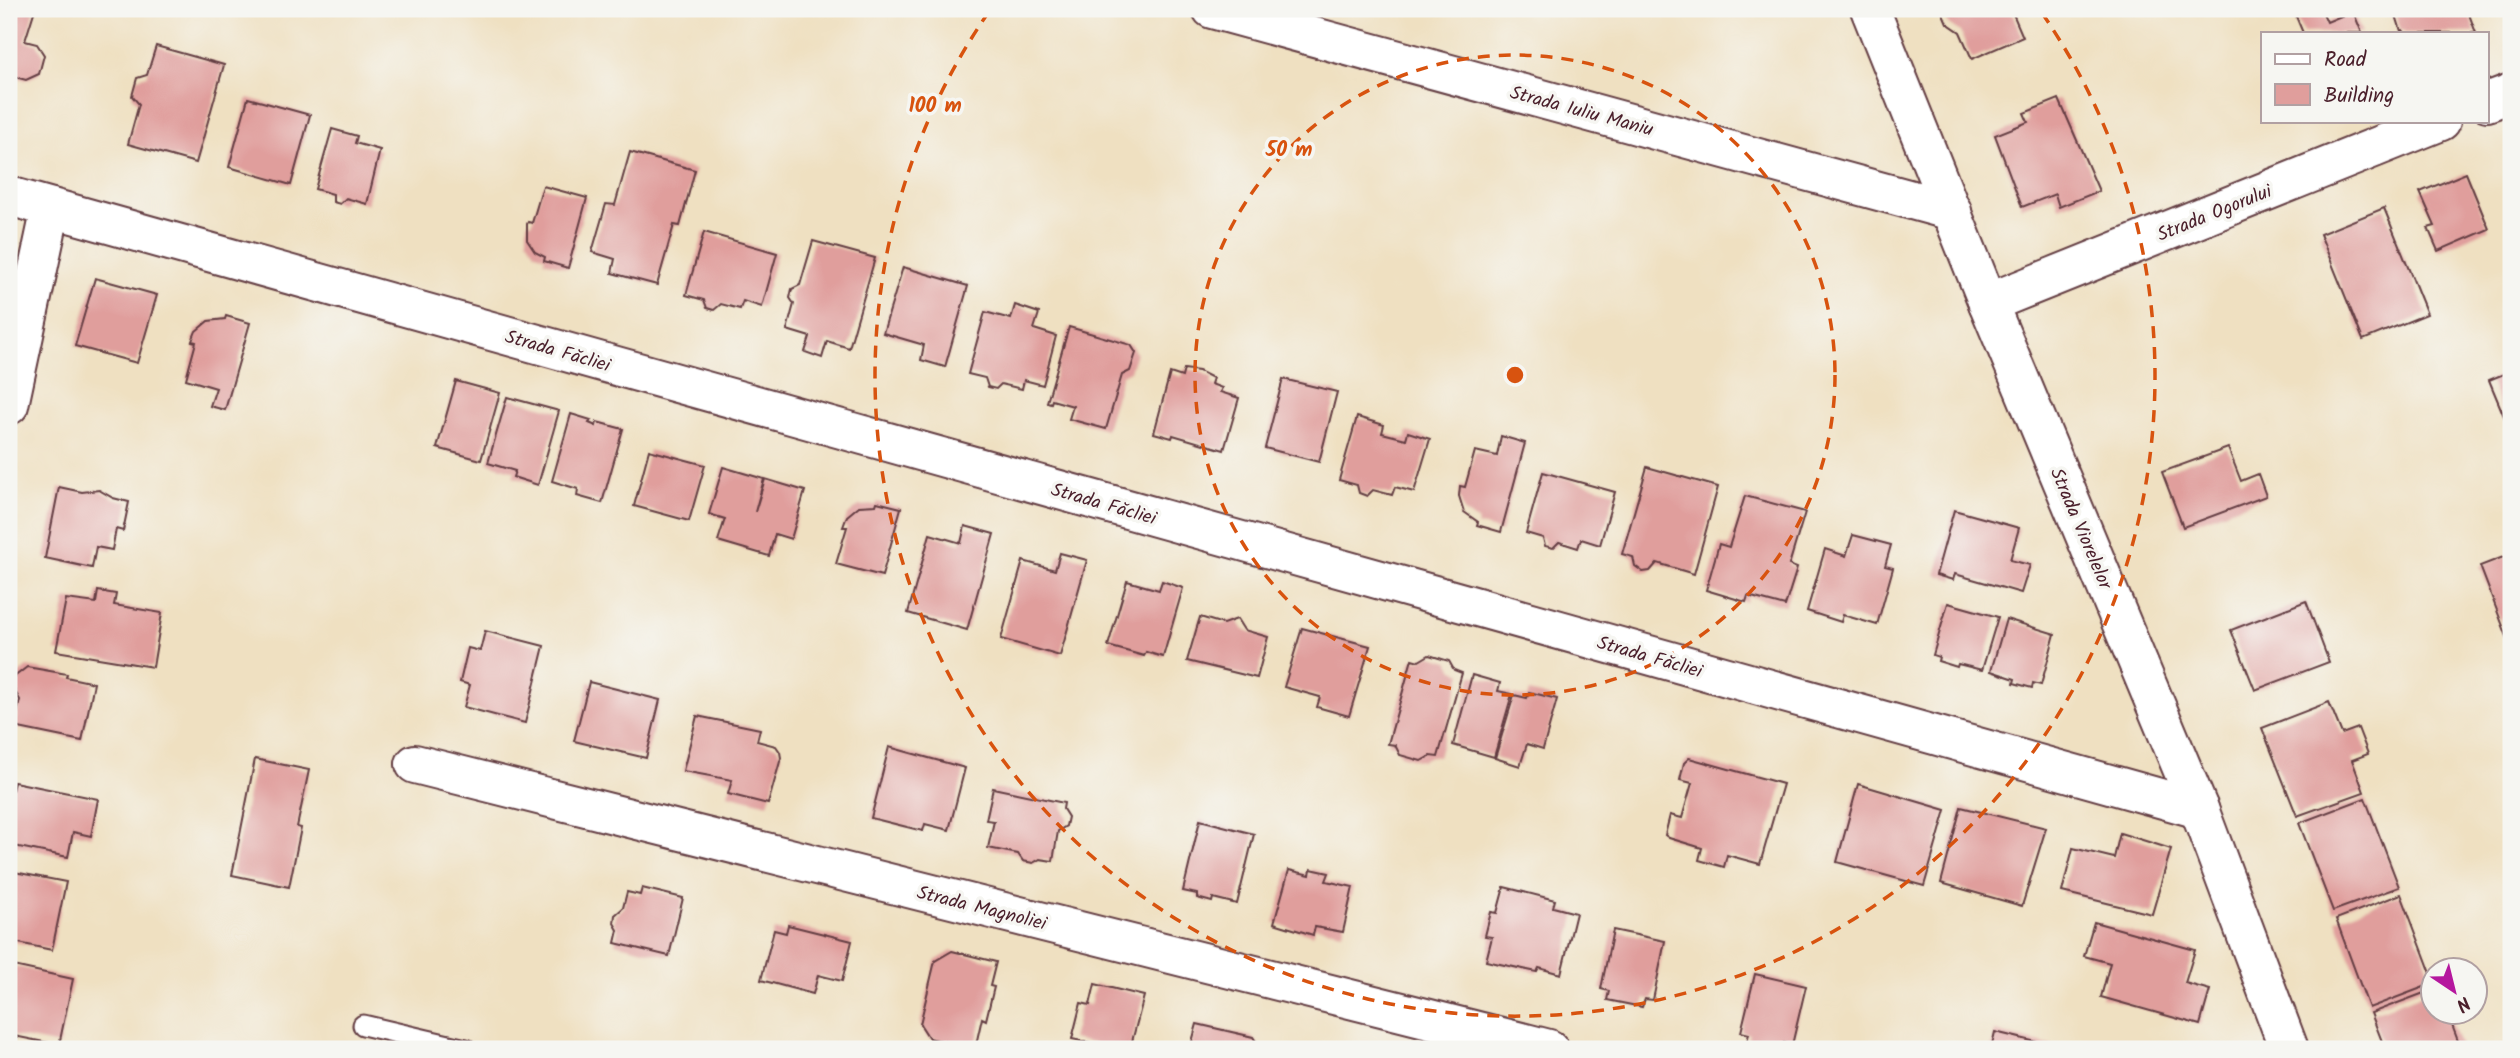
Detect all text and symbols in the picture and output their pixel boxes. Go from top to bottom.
legend [2261,32,2488,122]
text: Road [2324,44,2367,77]
street label: Strada Iuliu Maniu [1506,78,1657,145]
text: Building [2324,80,2394,113]
text: 100 m [908,90,962,123]
text: 50 m [1265,134,1312,167]
street label: Strada Ogorului [2153,177,2278,251]
street label: Strada Făcliei [501,323,615,382]
centre of rings [1503,363,1527,387]
street label: Strada Viorelelor [2041,463,2120,596]
street label: Strada Făcliei [1047,476,1161,535]
street label: Strada Făcliei [1593,629,1707,688]
street label: Strada Magnoliei [914,878,1051,940]
north arrow [2418,956,2488,1026]
text: N [2449,988,2476,1019]

